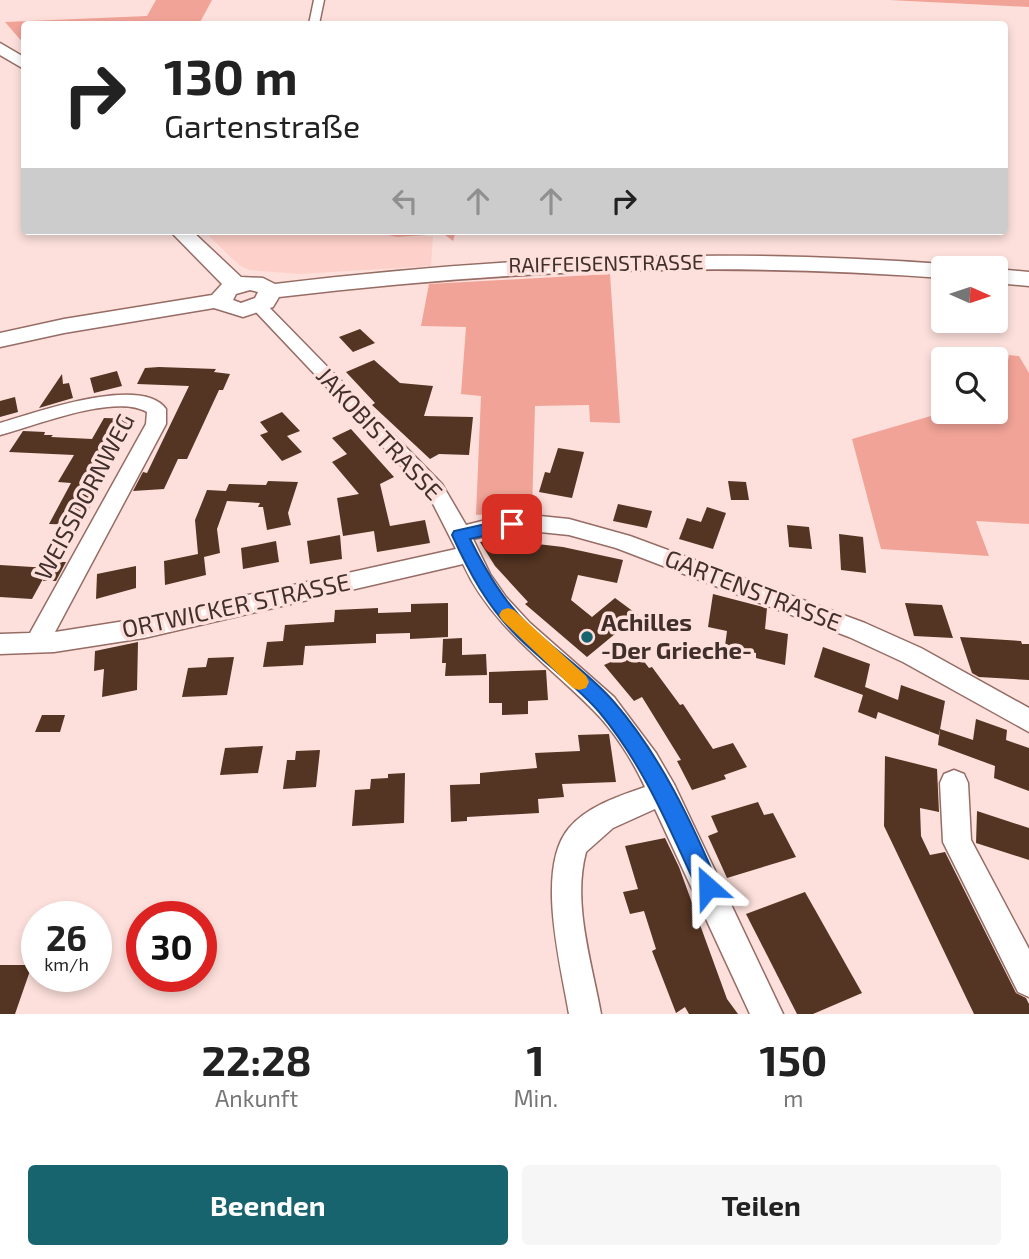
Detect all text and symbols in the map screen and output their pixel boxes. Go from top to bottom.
text: 130 m [164,46,298,105]
icon: right [49,49,140,140]
text: Gartenstraße [164,106,360,144]
icon: left [386,182,424,220]
icon: ahead [459,182,497,220]
icon: ahead [532,182,570,220]
icon: right [605,182,643,220]
street label: RAIFFEISENSTRASSE [508,248,704,277]
north arrow [931,256,1008,332]
map controls [931,256,1008,424]
button: search [931,347,1008,424]
street label: JAKOBISTRASSE [311,360,449,506]
street label: WEISSDORNWEG [28,408,140,584]
pin [482,494,542,554]
icon: arrive [493,505,531,543]
street label: GARTENSTRASSE [661,543,846,637]
street label: ORTWICKER STRASSE [119,566,352,643]
place label: Achilles -Der Grieche- [601,607,752,664]
marker: Achilles -Der Grieche- [579,629,595,645]
position arrow [671,850,745,924]
speed limit sign: 30 [126,901,217,992]
text: 26 [46,916,87,958]
text: km/h [44,953,89,975]
text: 22:28 [202,1034,312,1084]
text: 1 [527,1034,545,1084]
text: 150 [760,1034,827,1084]
text: Ankunft [215,1084,298,1112]
text: Min. [513,1084,558,1112]
text: m [783,1084,804,1112]
button: Beenden [28,1165,508,1245]
button: Teilen [522,1165,1001,1245]

